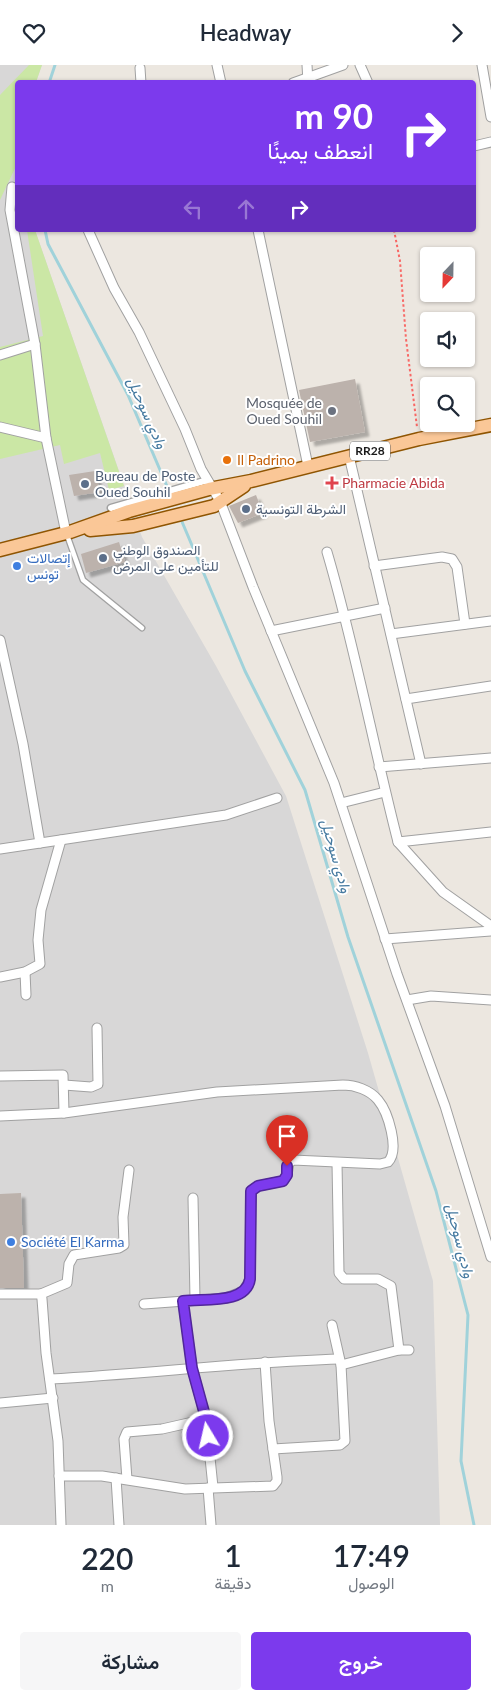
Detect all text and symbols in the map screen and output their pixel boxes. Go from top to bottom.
icon: heart [20,19,48,47]
text: Headway [200,19,291,46]
icon: forward [443,19,471,47]
text: 90 m [295,94,373,136]
icon: right [391,100,456,165]
text: انعطف يمينًا [267,137,373,164]
icon: left [179,195,207,223]
icon: ahead [232,195,260,223]
icon: right [285,195,313,223]
north arrow [420,247,475,303]
map controls [420,247,475,432]
button: sound [420,312,475,367]
water label: وادي سوحيل [121,374,172,453]
button: search [420,377,475,432]
place label: Mosquée de Oued Souhil [246,394,322,427]
marker: Mosquée de Oued Souhil [326,405,338,417]
road number: RR28 [350,441,390,461]
place label: Il Padrino [237,451,295,468]
marker: Il Padrino [221,454,233,466]
place label: Bureau de Poste Oued Souhil [95,467,196,500]
place label: Pharmacie Abida [342,474,445,491]
marker: Pharmacie Abida [326,477,338,489]
marker: Bureau de Poste Oued Souhil [79,478,91,490]
place label: الشرطة التونسية [256,500,346,518]
marker: الشرطة التونسية [240,503,252,515]
place label: الصندوق الوطني للتأمين على المرض [113,541,219,575]
place label: إتصالات تونس [27,549,70,583]
marker: الصندوق الوطني للتأمين على المرض [97,552,109,564]
marker: إتصالات تونس [11,560,23,572]
water label: وادي سوحيل [314,817,356,896]
pin [266,1115,308,1166]
icon: arrive [273,1122,301,1150]
water label: وادي سوحيل [439,1202,479,1281]
place label: Société El Karma [21,1233,125,1250]
marker: Société El Karma [5,1236,17,1248]
position arrow [181,1409,233,1461]
text: 1 [224,1537,242,1573]
text: 17:49 [333,1537,410,1573]
text: 220 [81,1540,133,1576]
text: دقيقة [214,1573,252,1592]
text: الوصول [348,1573,394,1592]
text: m [101,1576,114,1595]
button: مشاركة [20,1632,241,1690]
button: خروج [251,1632,471,1690]

